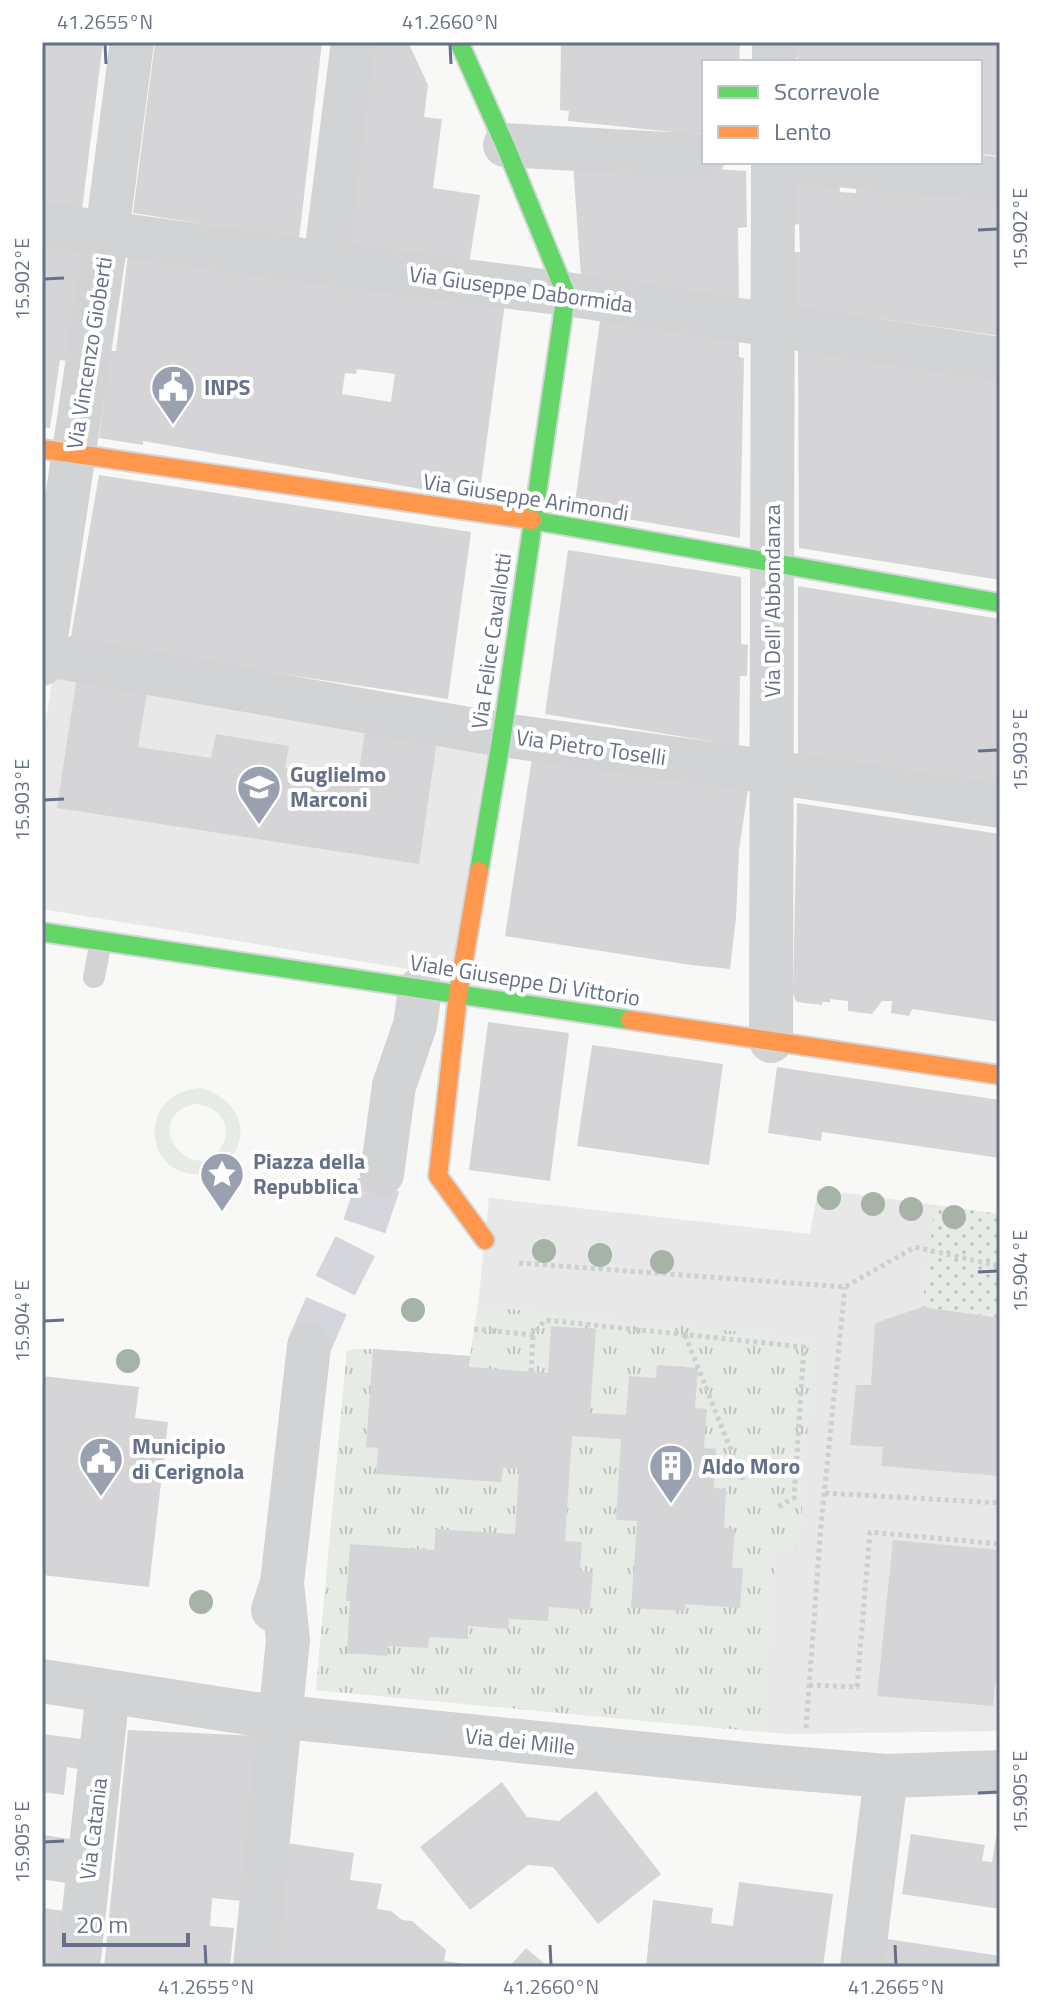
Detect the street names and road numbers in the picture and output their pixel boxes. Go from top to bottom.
street label: Via Vincenzo Gioberti [57,254,121,452]
street label: Via Giuseppe Dabormida [407,256,635,322]
street label: Via Giuseppe Arimondi [421,464,631,530]
street label: Via Dell' Abbondanza [755,504,789,698]
street label: Via Felice Cavallotti [462,551,520,731]
street label: Via Pietro Toselli [514,720,668,774]
street label: Viale Giuseppe Di Vittorio [407,945,643,1015]
street label: Via dei Mille [463,1718,577,1764]
street label: Via Catania [70,1776,116,1882]

